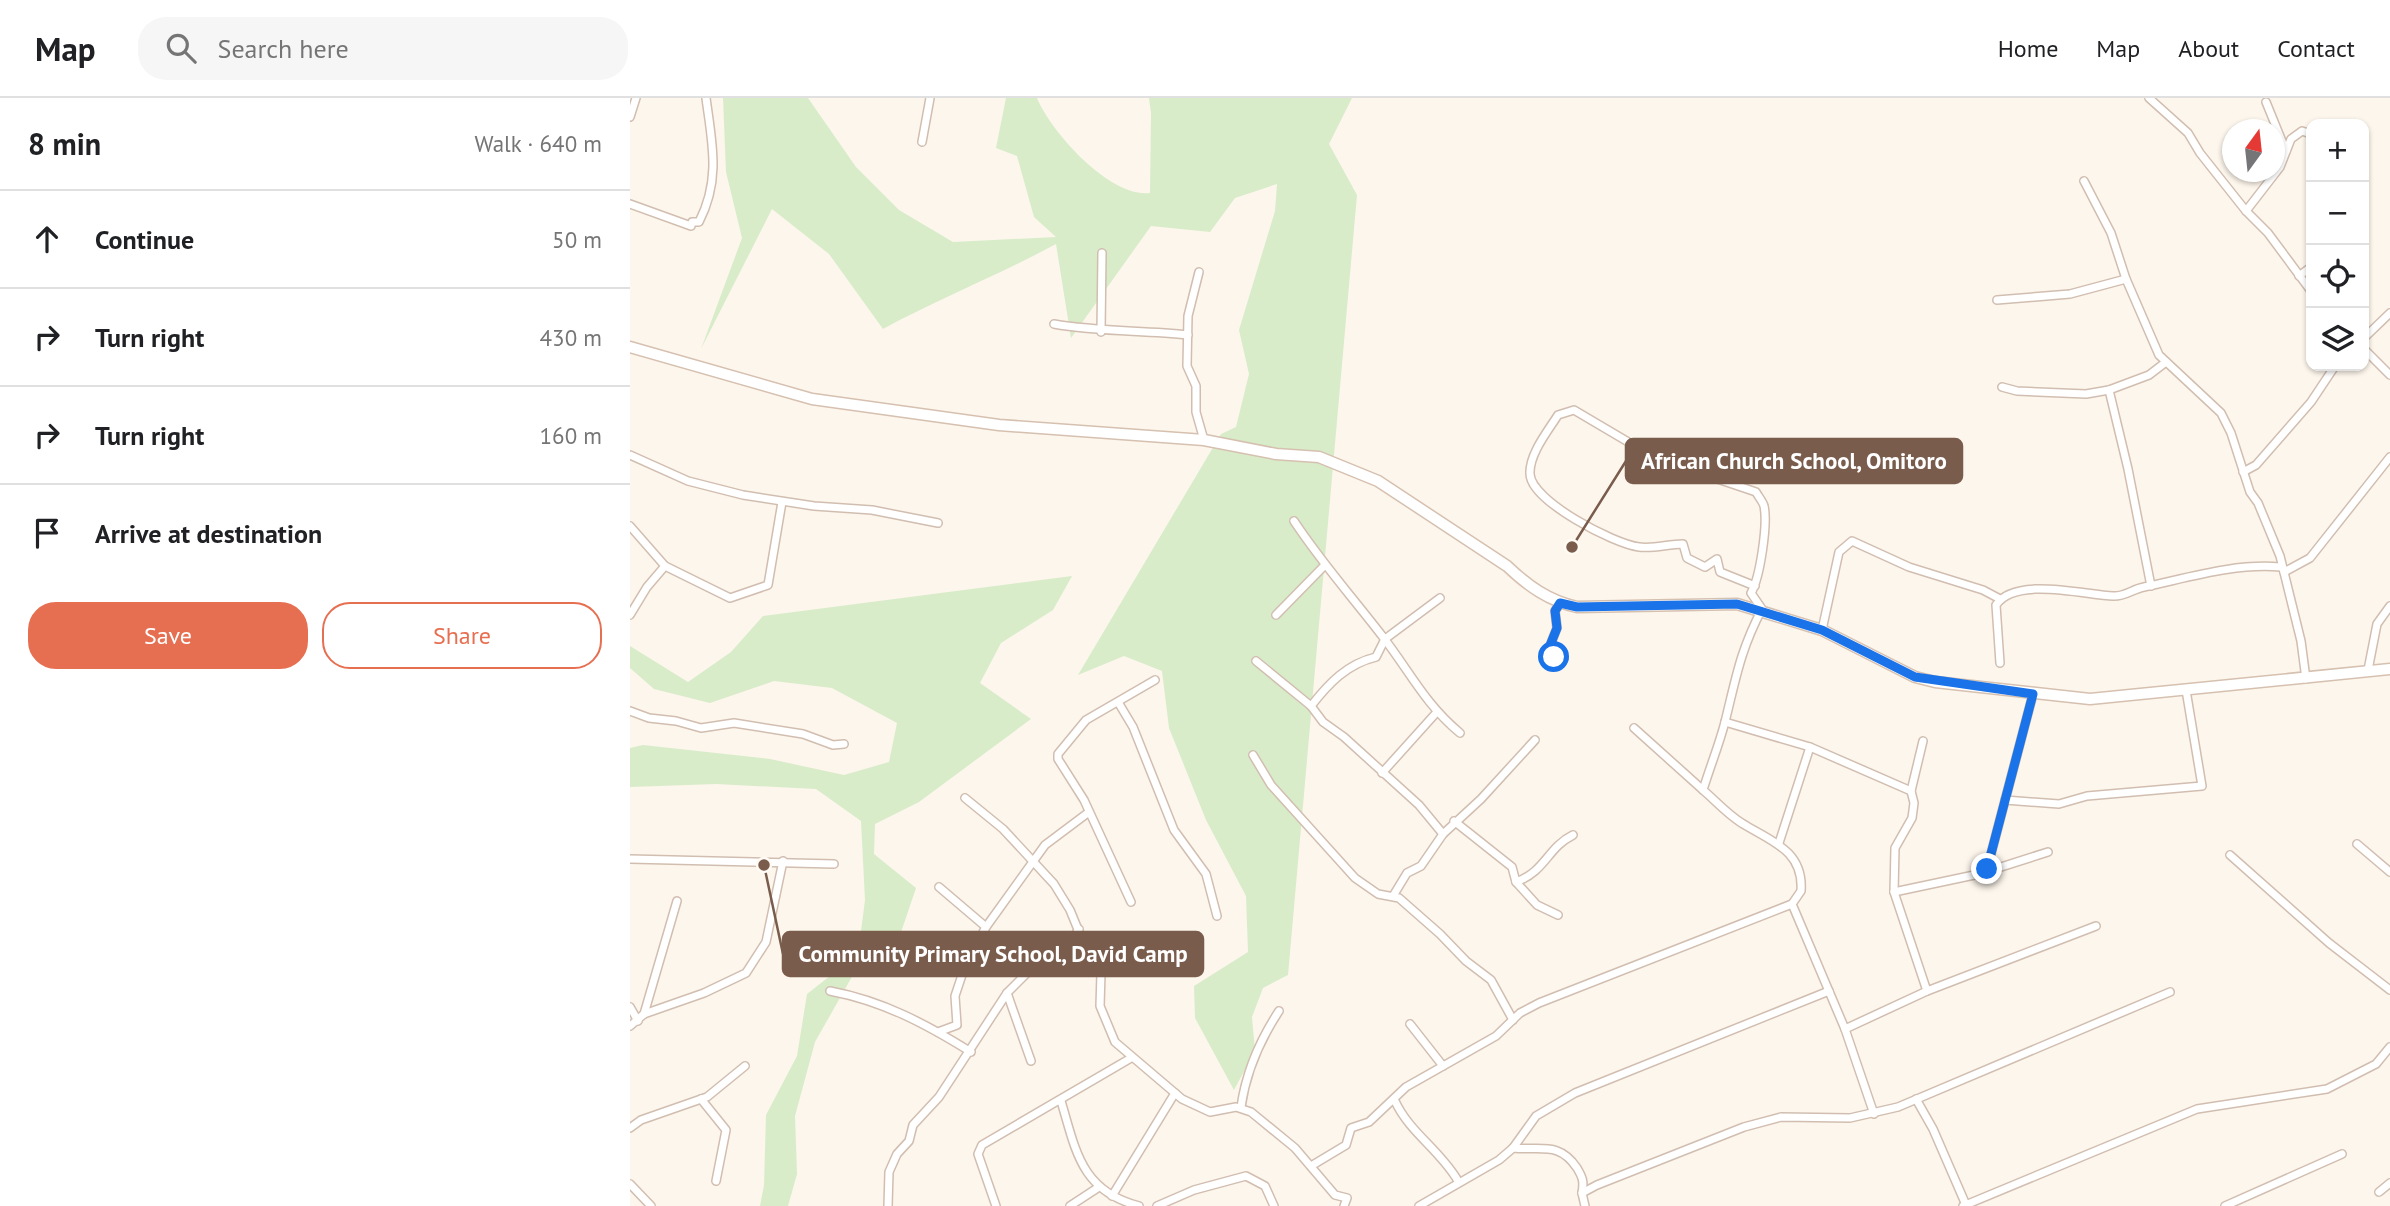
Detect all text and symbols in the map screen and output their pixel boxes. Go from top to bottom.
search box [138,17,628,80]
text: Map [35,27,96,70]
icon: search [162,29,200,67]
text: Search here [218,32,349,65]
text: Home [1998,33,2058,64]
text: Map [2096,33,2140,64]
text: About [2178,33,2239,64]
text: Contact [2277,33,2355,64]
north arrow [2222,119,2285,182]
map controls [2306,119,2369,371]
button: + [2306,119,2369,182]
text: 8 min [28,124,101,163]
text: Walk · 640 m [475,129,602,158]
button: − [2306,182,2369,245]
icon: ahead [28,220,66,258]
text: Continue [95,223,194,256]
text: 50 m [552,225,602,254]
button: locate [2306,245,2369,308]
button: layers [2306,308,2369,371]
icon: right [28,318,66,356]
text: Turn right [95,321,204,354]
text: 430 m [540,323,602,352]
icon: right [28,416,66,454]
text: Turn right [95,419,204,452]
text: 160 m [540,421,602,450]
callout: African Church School, Omitoro [1626,439,1962,483]
text: African Church School, Omitoro [1641,446,1947,475]
icon: arrive [28,514,66,552]
text: Arrive at destination [95,517,322,550]
button: Save [28,602,308,669]
button: Share [322,602,602,669]
route start [1538,641,1569,672]
route end [1971,853,2002,884]
callout: Community Primary School, David Camp [783,932,1203,976]
text: Community Primary School, David Camp [798,939,1188,968]

